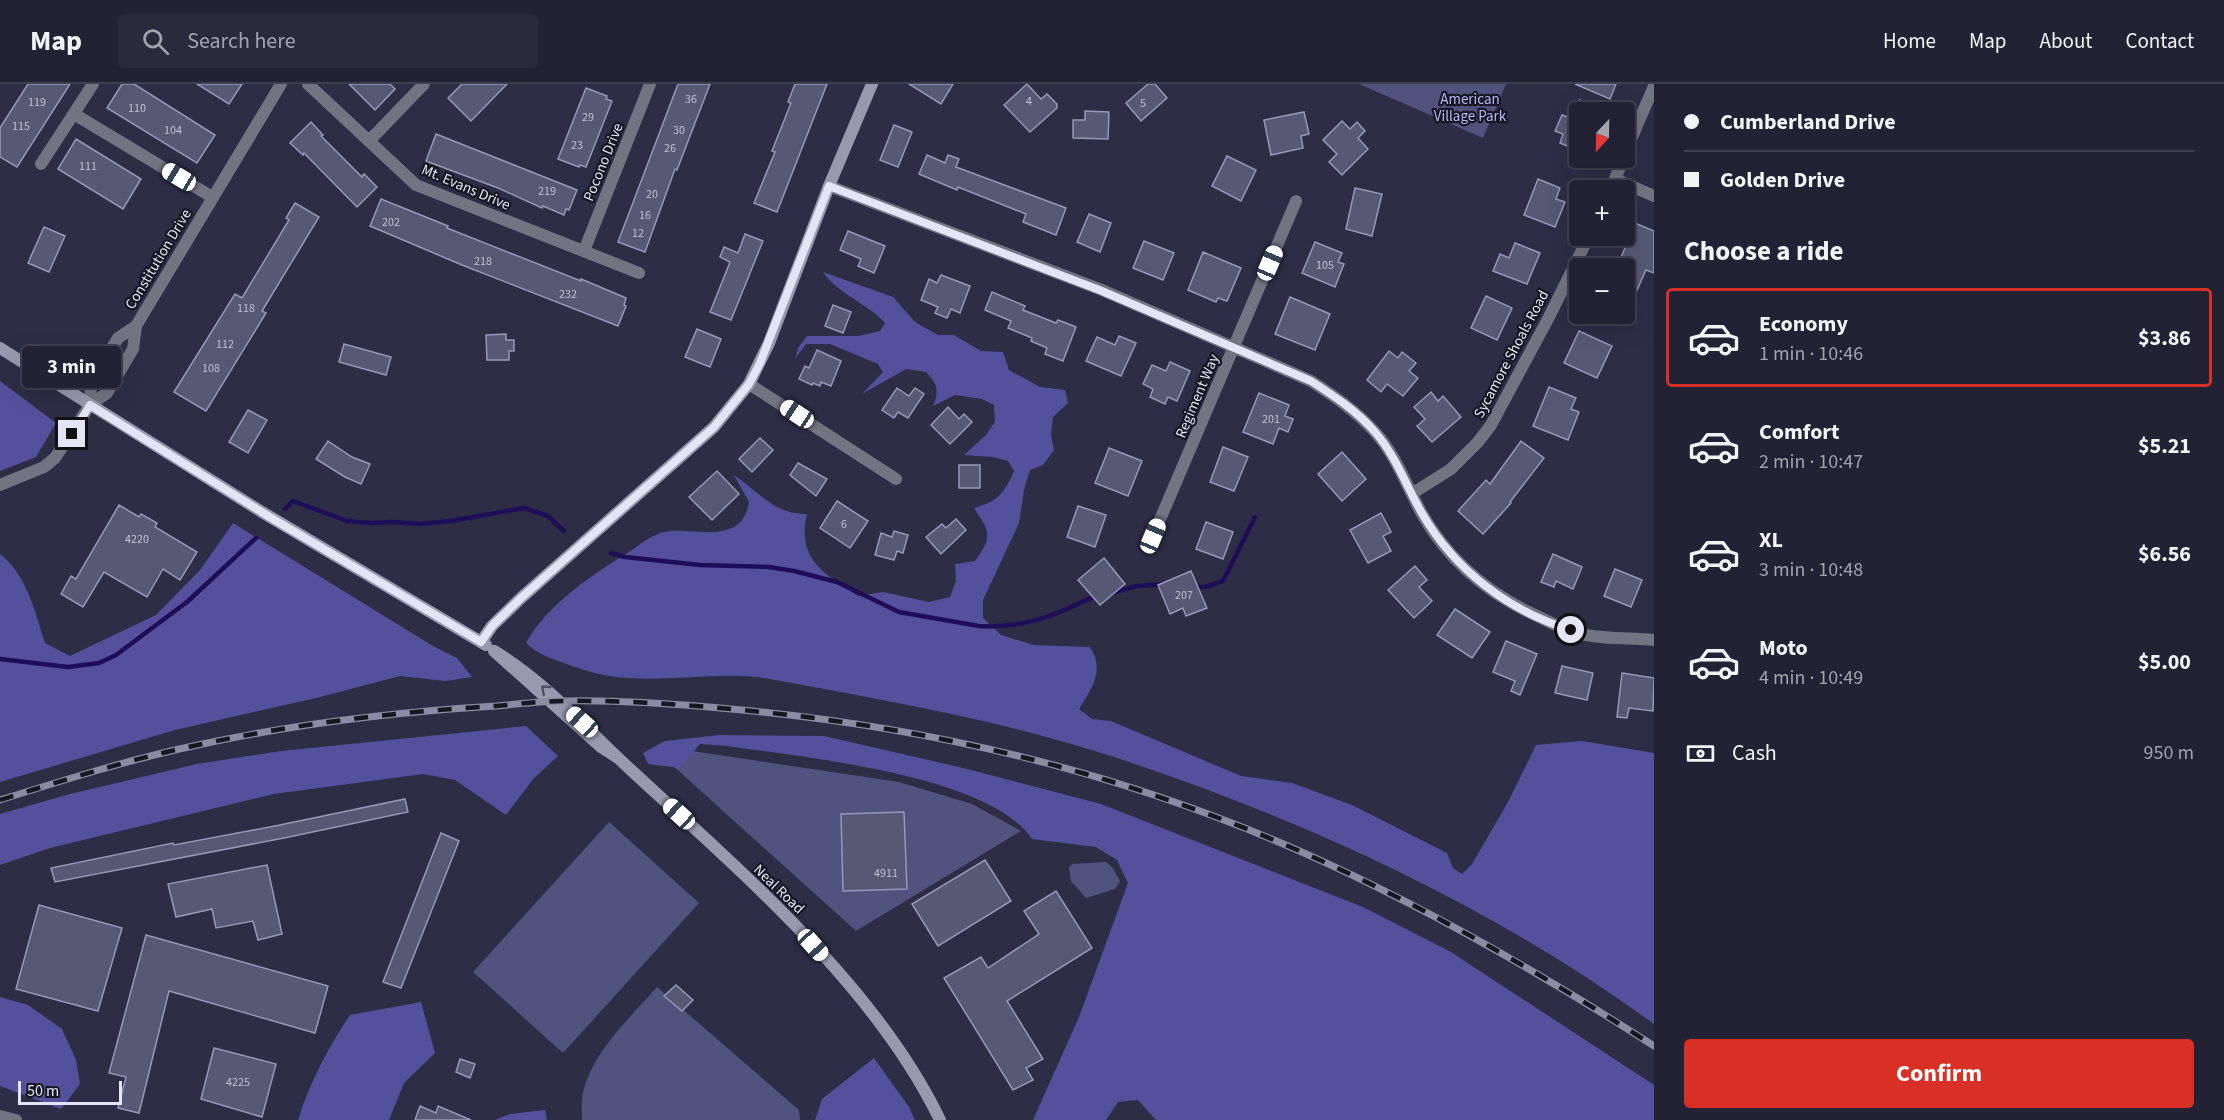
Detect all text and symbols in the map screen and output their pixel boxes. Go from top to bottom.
search box [118,14,538,68]
text: Map [30,21,82,61]
icon: search [139,25,172,58]
text: Search here [187,25,296,57]
text: Home [1883,26,1936,56]
text: Map [1969,26,2007,56]
text: About [2040,26,2092,56]
text: Contact [2125,26,2194,56]
park label: American Village Park [1434,89,1507,127]
house number: 36 [685,91,697,108]
house number: 4 [1026,93,1032,110]
house number: 119 [28,94,46,111]
house number: 5 [1140,95,1146,112]
house number: 110 [128,100,146,117]
north arrow [1569,102,1635,168]
map controls [1569,102,1635,324]
text: Cumberland Drive [1720,106,1896,138]
house number: 29 [582,109,594,126]
house number: 115 [12,118,30,135]
street label: Pocono Drive [578,120,629,204]
house number: 104 [164,122,182,139]
house number: 30 [673,122,685,139]
house number: 23 [571,137,583,154]
house number: 26 [664,140,676,157]
house number: 111 [79,158,97,175]
street label: Mt. Evans Drive [418,159,514,216]
car [159,160,199,194]
text: Golden Drive [1720,164,1845,196]
button: + [1569,180,1635,246]
house number: 219 [538,183,556,200]
house number: 20 [646,186,658,203]
street label: Constitution Drive [120,205,197,313]
house number: 16 [639,207,651,224]
house number: 202 [382,214,400,231]
house number: 12 [632,225,644,242]
text: Choose a ride [1684,232,1844,271]
car [1255,243,1285,283]
house number: 218 [474,253,492,270]
house number: 105 [1316,257,1334,274]
button: − [1569,258,1635,324]
house number: 232 [559,286,577,303]
street label: Sycamore Shoals Road [1469,287,1554,422]
house number: 118 [237,300,255,317]
text: Economy [1759,308,1848,340]
icon: car [1687,311,1741,365]
text: $3.86 [2138,322,2191,354]
house number: 112 [216,336,234,353]
text: 1 min · 10:46 [1759,340,1863,368]
callout: 3 min [22,347,122,389]
street label: Regiment Way [1170,351,1225,441]
text: 3 min [47,353,96,381]
house number: 108 [202,360,220,377]
car [777,397,817,431]
house number: 201 [1262,411,1280,428]
text: Comfort [1759,416,1840,448]
icon: car [1687,419,1741,473]
route end [58,420,85,447]
text: $5.21 [2138,430,2191,462]
text: 2 min · 10:47 [1759,448,1863,476]
house number: 6 [841,516,847,533]
car [1138,516,1168,556]
text: XL [1759,524,1783,556]
icon: car [1687,527,1741,581]
house number: 4220 [125,531,149,548]
text: $6.56 [2138,538,2191,570]
text: 3 min · 10:48 [1759,556,1863,584]
house number: 207 [1175,587,1193,604]
route start [1557,616,1584,643]
text: Moto [1759,632,1808,664]
icon: car [1687,635,1741,689]
text: $5.00 [2138,646,2191,678]
text: 4 min · 10:49 [1759,664,1863,692]
one-way arrow [541,685,552,696]
car [563,703,601,741]
icon: cash [1684,737,1717,770]
text: Cash [1732,737,1777,769]
text: 950 m [2144,739,2194,767]
car [660,795,698,833]
street label: Neal Road [749,860,809,919]
house number: 4911 [874,865,898,882]
car [794,926,832,964]
button: Confirm [1684,1039,2194,1108]
house number: 4225 [226,1074,250,1091]
scale bar [18,1078,122,1106]
text: 50 m [27,1080,59,1102]

